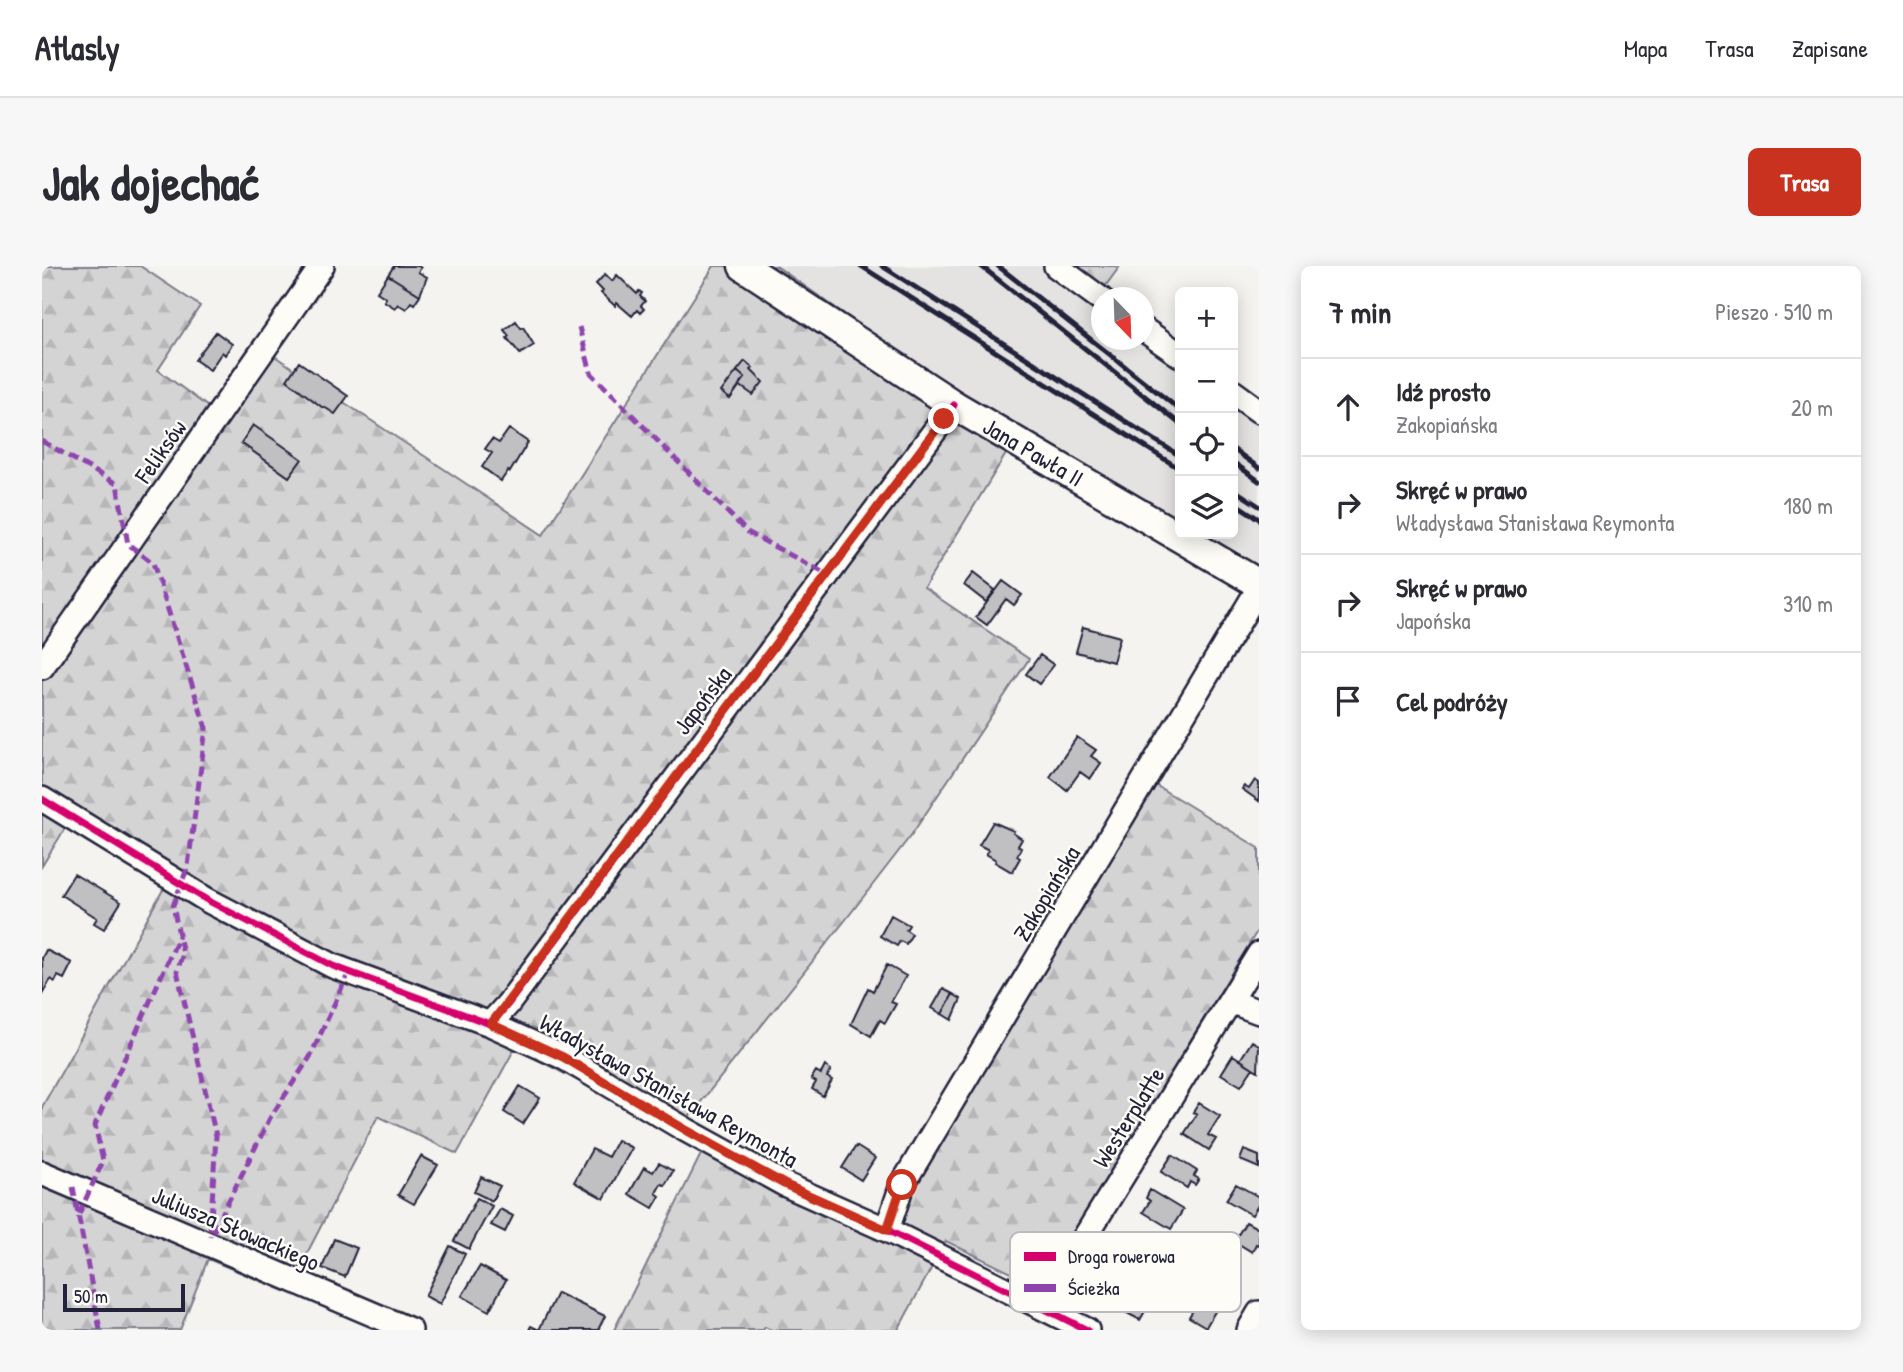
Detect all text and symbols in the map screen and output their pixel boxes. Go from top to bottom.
text: Atlasly [35,26,120,70]
text: Mapa [1624,32,1667,64]
text: Trasa [1705,32,1754,64]
text: Zapisane [1792,32,1868,64]
button: Trasa [1748,148,1861,216]
text: Jak dojechać [42,149,259,215]
north arrow [1091,287,1154,350]
map controls [1175,287,1238,539]
button: + [1175,287,1238,350]
text: 7 min [1329,292,1391,332]
text: Pieszo · 510 m [1715,296,1833,327]
button: − [1175,350,1238,413]
text: Idź prosto [1396,374,1490,409]
icon: ahead [1329,388,1367,426]
text: 20 m [1791,392,1833,423]
route end [928,403,959,434]
text: Zakopiańska [1396,409,1497,440]
street label: Jana Pawła II [977,410,1090,494]
street label: Feliksów [126,413,193,490]
button: locate [1175,413,1238,476]
text: Skręć w prawo [1396,472,1527,507]
button: layers [1175,476,1238,539]
icon: right [1329,486,1367,524]
text: 180 m [1783,490,1833,521]
text: Władysława Stanisława Reymonta [1396,507,1674,538]
text: Skręć w prawo [1396,570,1527,605]
icon: right [1329,584,1367,622]
text: 310 m [1783,588,1833,619]
text: Japońska [1396,605,1470,636]
street label: Japońska [666,659,738,741]
icon: arrive [1329,682,1367,720]
text: Cel podróży [1396,684,1508,719]
street label: Zakopiańska [1005,839,1087,947]
street label: Władysława Stanisława Reymonta [534,1006,804,1174]
street label: Westerplatte [1085,1060,1172,1173]
route start [886,1169,917,1200]
street label: Juliusza Słowackiego [147,1178,325,1278]
legend [1010,1232,1241,1312]
text: Droga rowerowa [1068,1243,1175,1269]
text: Ścieżka [1068,1275,1120,1301]
scale bar [63,1281,186,1313]
text: 50 m [74,1283,108,1309]

